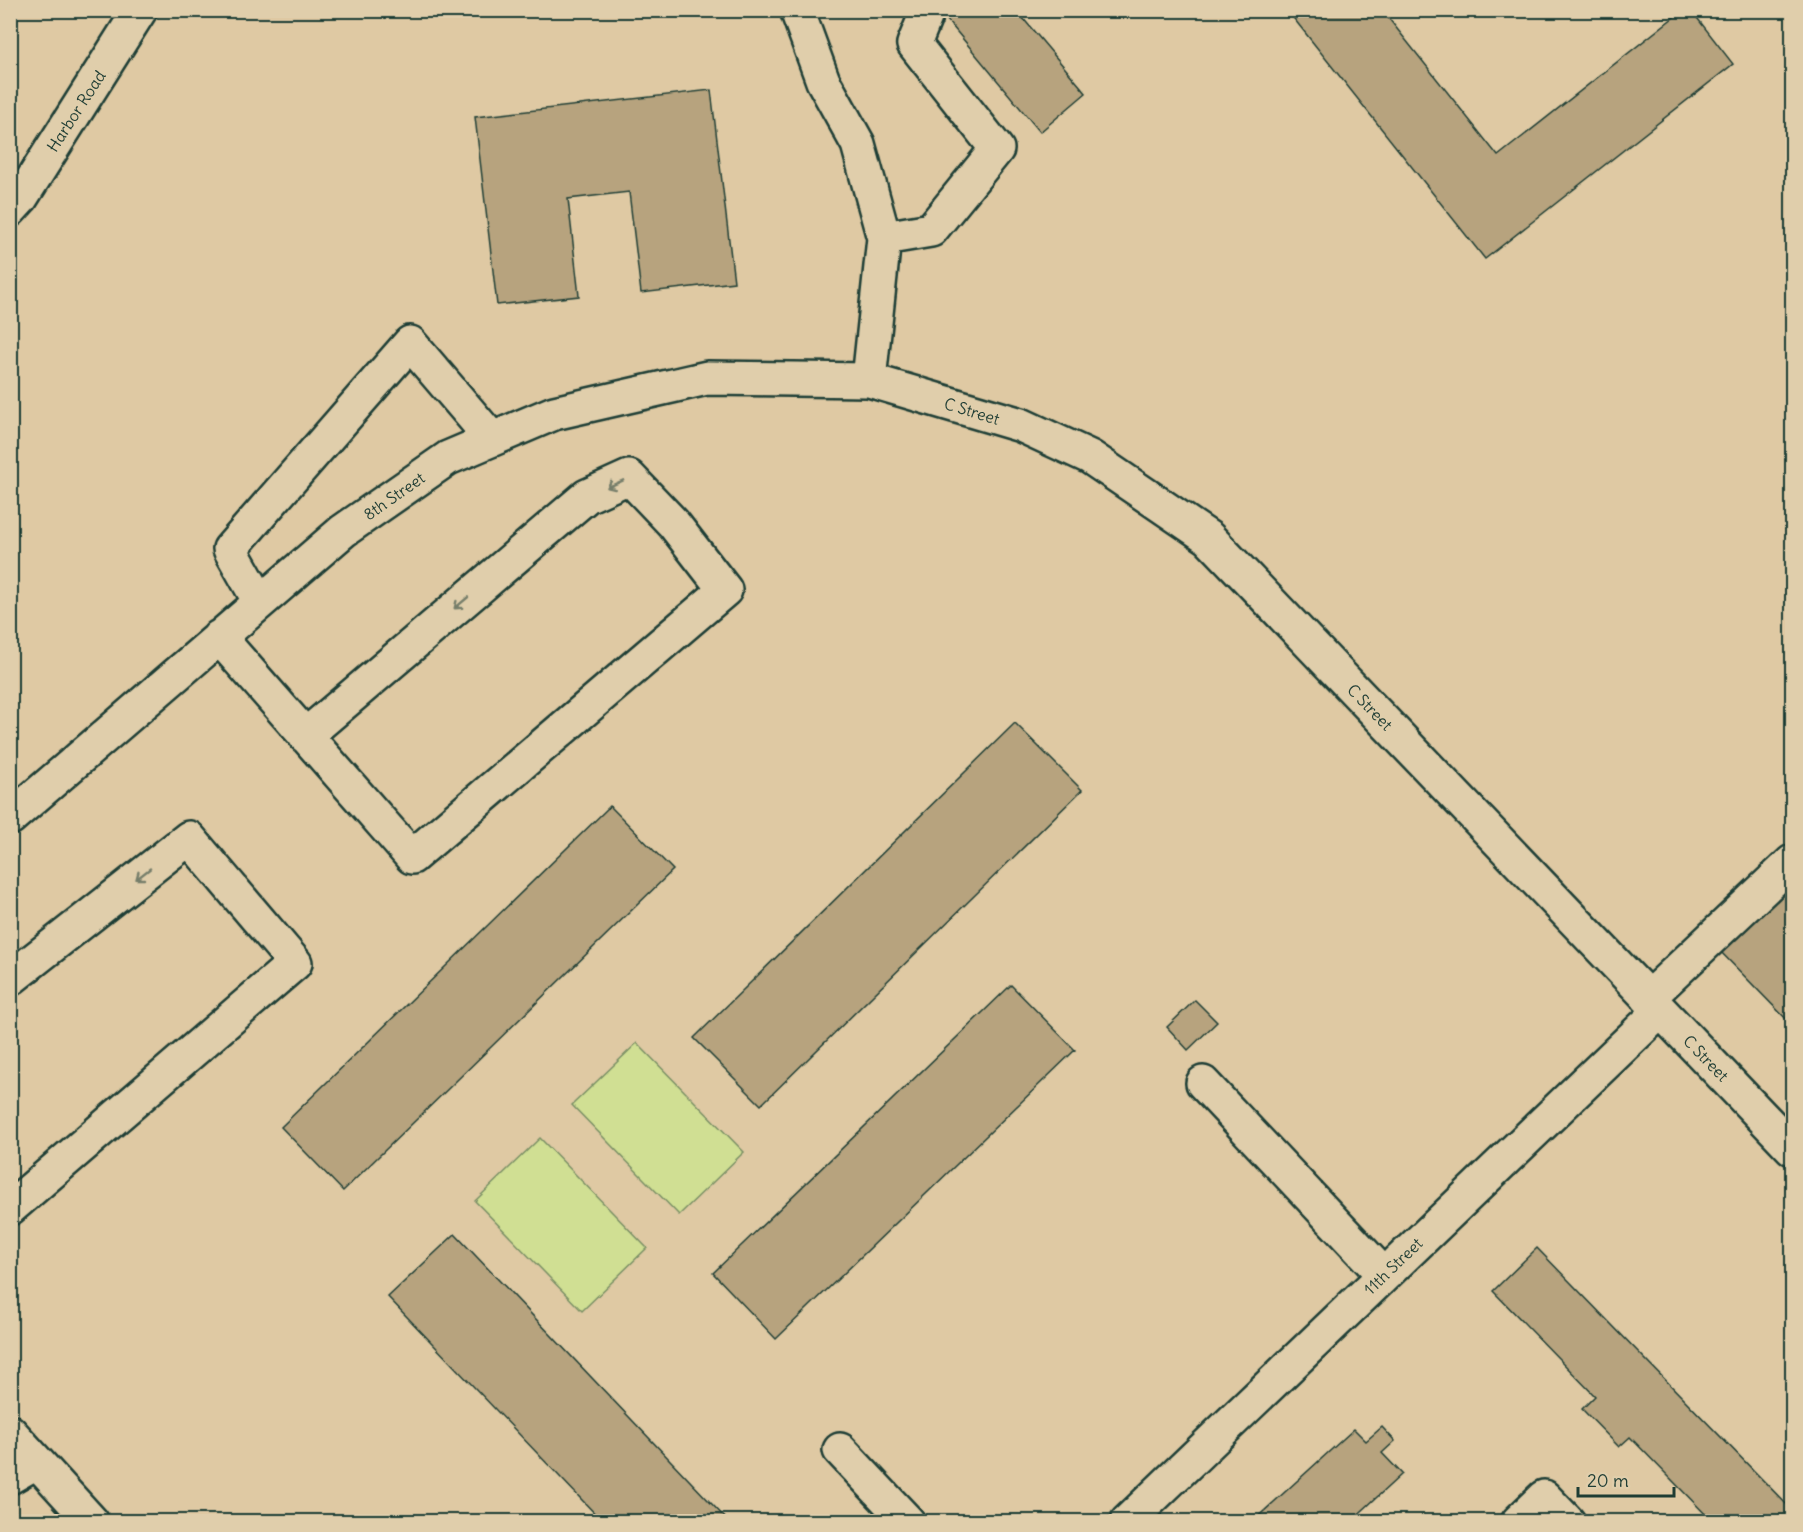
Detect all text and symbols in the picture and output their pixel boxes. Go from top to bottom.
street label: Harbor Road [42,67,110,155]
street label: C Street [942,393,1003,429]
street label: 8th Street [359,467,429,524]
one-way arrow [606,479,624,490]
one-way arrow [454,596,469,610]
street label: C Street [1343,680,1397,735]
one-way arrow [135,868,151,881]
street label: C Street [1679,1031,1733,1086]
street label: 11th Street [1359,1233,1427,1299]
scale bar [1578,1460,1674,1498]
text: 20 m [1587,1469,1629,1492]

